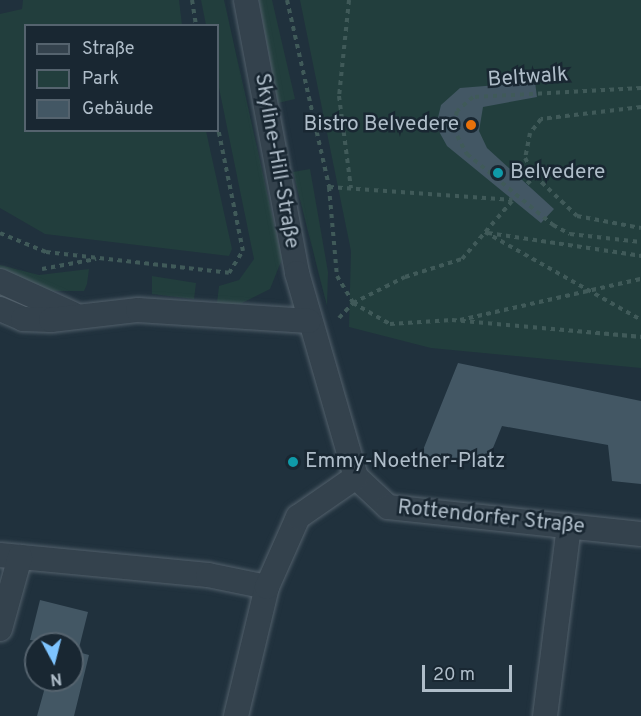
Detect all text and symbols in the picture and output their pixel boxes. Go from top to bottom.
legend [24,24,219,132]
text: Straße [82,38,134,61]
street label: Beltwalk [487,63,569,93]
text: Park [82,68,119,91]
street label: Skyline-Hill-Straße [248,71,304,251]
text: Gebäude [82,98,154,121]
place label: Bistro Belvedere [304,112,459,138]
marker: Bistro Belvedere [464,118,478,132]
place label: Belvedere [510,160,605,186]
marker: Belvedere [491,166,505,180]
place label: Emmy-Noether-Platz [305,449,505,475]
marker: Emmy-Noether-Platz [286,455,300,469]
street label: Rottendorfer Straße [396,496,586,540]
north arrow [24,632,84,692]
scale bar [425,653,515,691]
text: 20 m [433,664,475,687]
text: N [49,667,63,689]

